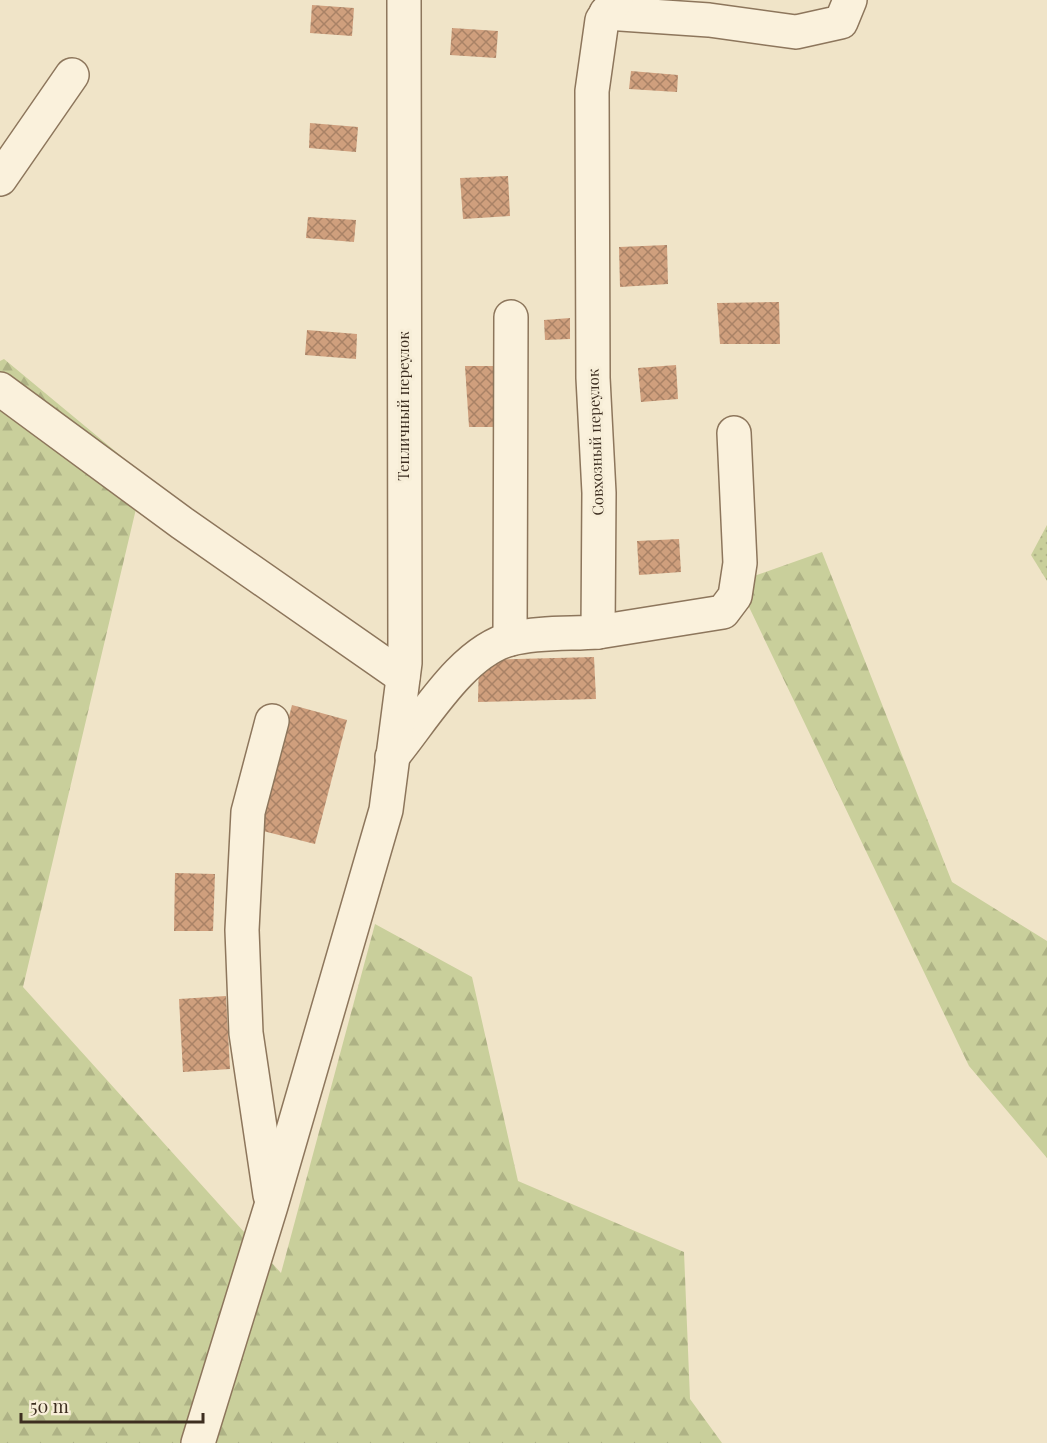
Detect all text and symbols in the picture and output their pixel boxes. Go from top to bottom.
street label: Тепличный переулок [393,331,413,481]
street label: Совхозный переулок [582,368,608,516]
scale bar [21,1386,202,1424]
text: 50 m [30,1394,69,1418]

